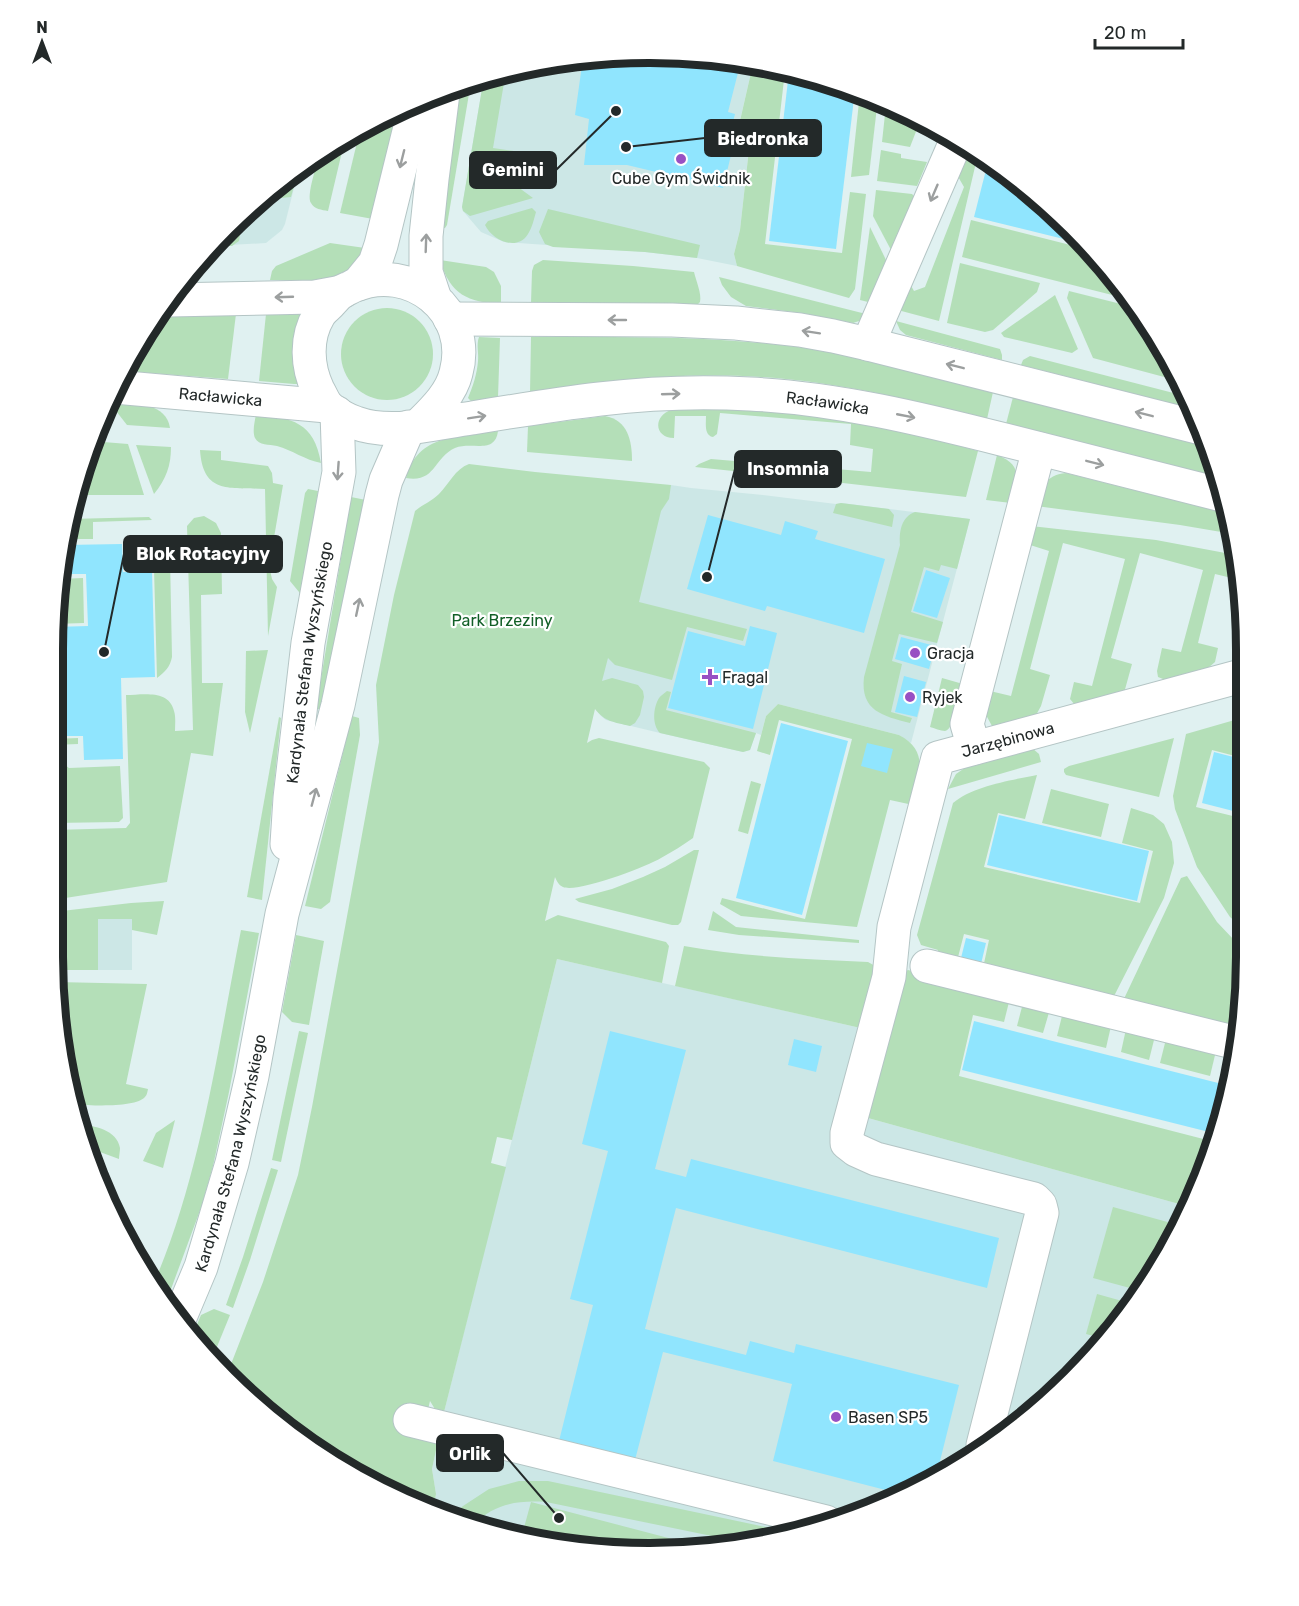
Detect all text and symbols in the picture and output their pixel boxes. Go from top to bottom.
north arrow [12,12,72,72]
scale bar [1095,12,1184,50]
text: N [36,18,48,37]
text: 20 m [1104,22,1146,44]
callout: Biedronka [705,120,821,156]
text: Biedronka [717,128,809,150]
one-way arrow [396,150,407,169]
callout: Gemini [470,152,556,188]
marker: Cube Gym Świdnik [674,152,688,166]
text: Gemini [482,159,544,181]
place label: Cube Gym Świdnik [612,168,751,188]
one-way arrow [928,183,939,201]
one-way arrow [421,233,432,253]
one-way arrow [274,292,294,303]
one-way arrow [607,314,627,326]
one-way arrow [802,326,822,337]
one-way arrow [946,360,965,371]
street label: Racławicka [178,384,263,410]
one-way arrow [660,388,680,399]
street label: Racławicka [785,388,871,419]
one-way arrow [1135,407,1154,419]
one-way arrow [467,411,487,422]
one-way arrow [896,411,915,422]
callout: Insomnia [735,451,841,487]
one-way arrow [1086,457,1105,469]
text: Insomnia [747,458,829,480]
one-way arrow [332,461,343,480]
callout: Blok Rotacyjny [124,536,282,572]
street label: Kardynała Stefana Wyszyńskiego [283,540,336,785]
text: Blok Rotacyjny [136,543,270,565]
one-way arrow [353,598,364,617]
park label: Park Brzeziny [451,611,553,630]
place label: Gracja [927,644,974,663]
marker: Gracja [908,646,922,660]
place label: Fragal [722,668,768,687]
marker: Fragal [703,670,717,684]
place label: Ryjek [922,688,963,707]
marker: Ryjek [903,690,917,704]
street label: Jarzębinowa [959,718,1056,761]
one-way arrow [309,788,320,807]
street label: Kardynała Stefana Wyszyńskiego [191,1033,270,1274]
place label: Basen SP5 [848,1408,928,1427]
marker: Basen SP5 [829,1410,843,1424]
callout: Orlik [437,1435,503,1471]
text: Orlik [449,1443,491,1465]

